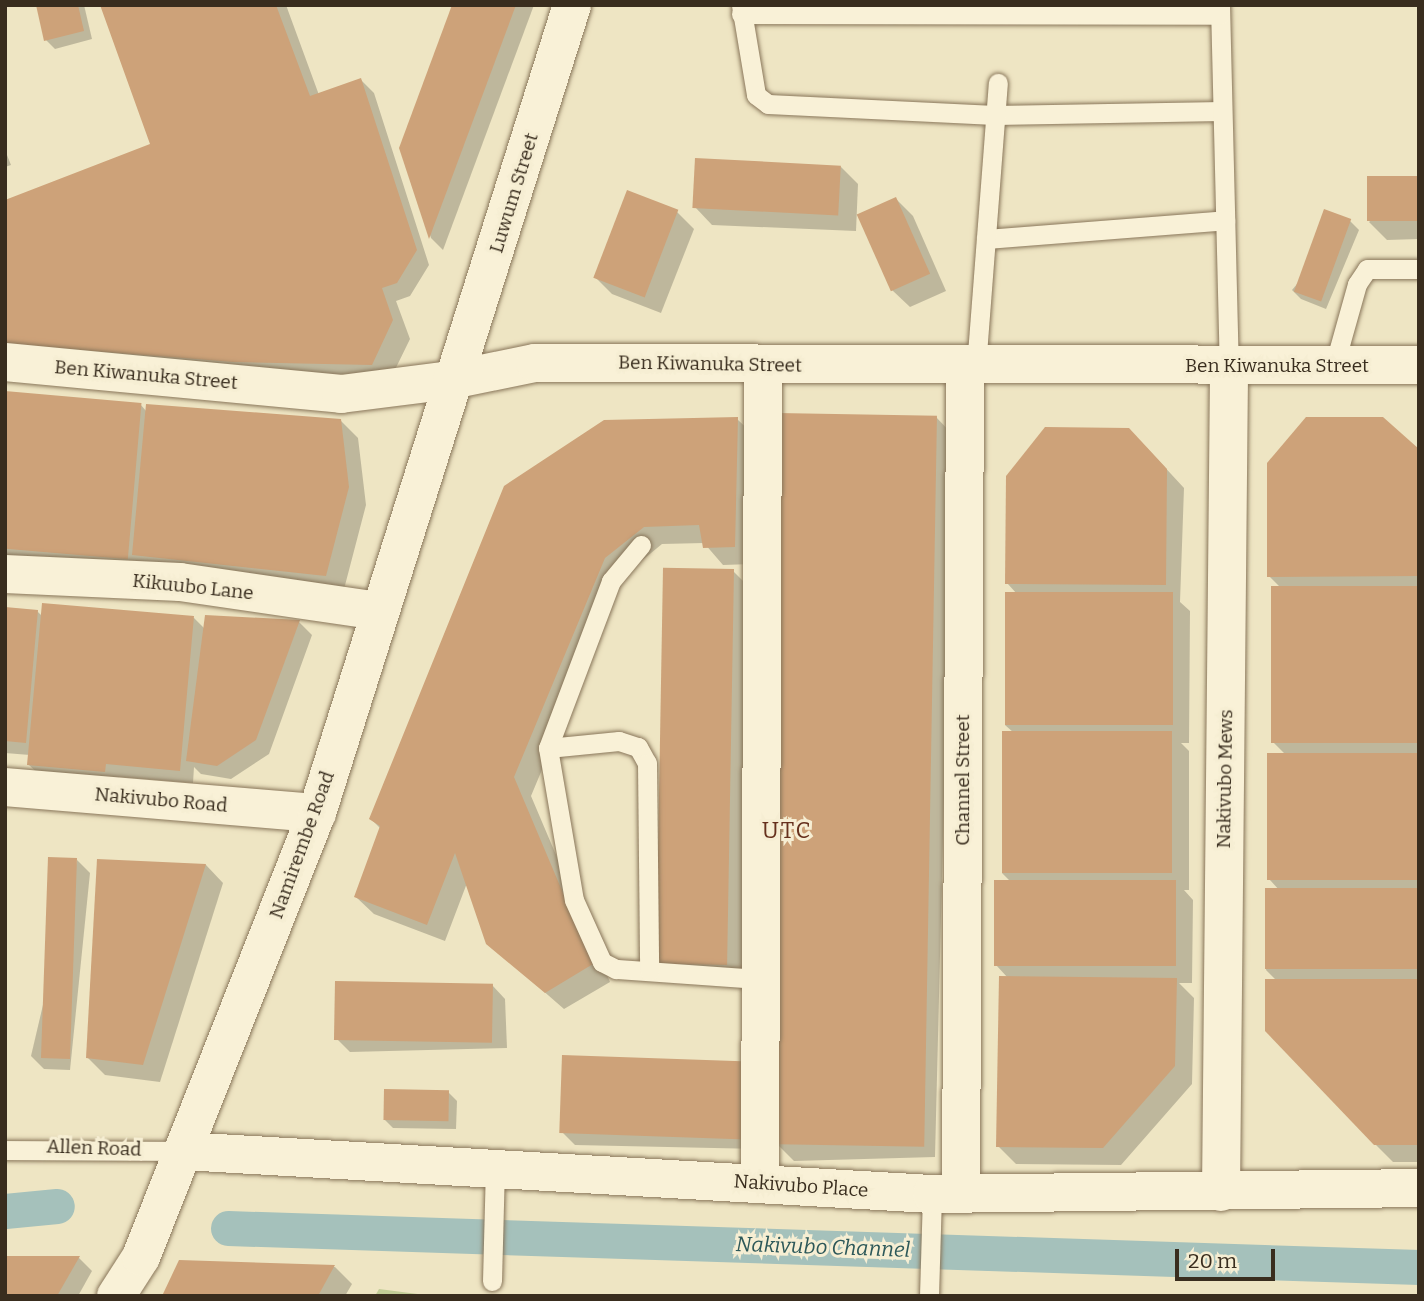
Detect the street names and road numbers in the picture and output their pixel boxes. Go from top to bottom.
street label: Luwum Street [485,130,543,256]
street label: Ben Kiwanuka Street [618,351,802,377]
street label: Ben Kiwanuka Street [1185,355,1369,377]
street label: Ben Kiwanuka Street [53,356,239,394]
street label: Kikuubo Lane [131,569,255,605]
street label: Nakivubo Mews [1212,709,1238,849]
street label: Channel Street [952,714,974,846]
street label: Namirembe Road [265,768,339,922]
street label: Nakivubo Road [94,783,228,817]
street label: Allen Road [46,1135,142,1161]
street label: Nakivubo Place [733,1170,869,1202]

